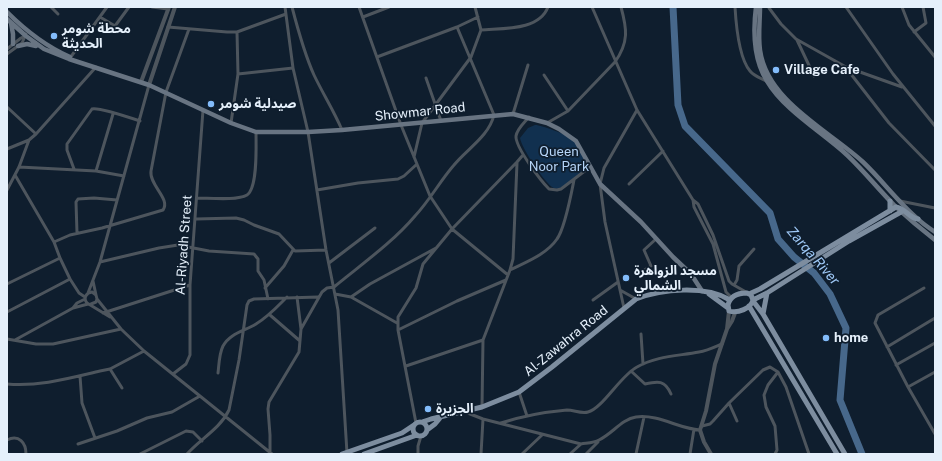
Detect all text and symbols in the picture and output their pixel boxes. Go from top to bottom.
place label: محطة شومر الحديثة [62,21,131,52]
marker: محطة شومر الحديثة [49,31,59,41]
place label: Village Cafe [784,62,860,78]
marker: Village Cafe [771,65,781,75]
place label: صيدلية شومر [219,96,296,112]
marker: صيدلية شومر [206,99,216,109]
street label: Showmar Road [374,99,466,125]
park label: Queen Noor Park [529,144,589,175]
street label: Al-Riyadh Street [173,194,195,296]
water label: Zarqa River [783,223,843,289]
place label: مسجد الزواهرة الشمالي [634,263,717,294]
marker: مسجد الزواهرة الشمالي [621,273,631,283]
street label: Al-Zawahra Road [521,302,611,380]
place label: home [834,330,868,346]
marker: home [821,333,831,343]
place label: الجزيرة [436,401,473,417]
marker: الجزيرة [423,404,433,414]

